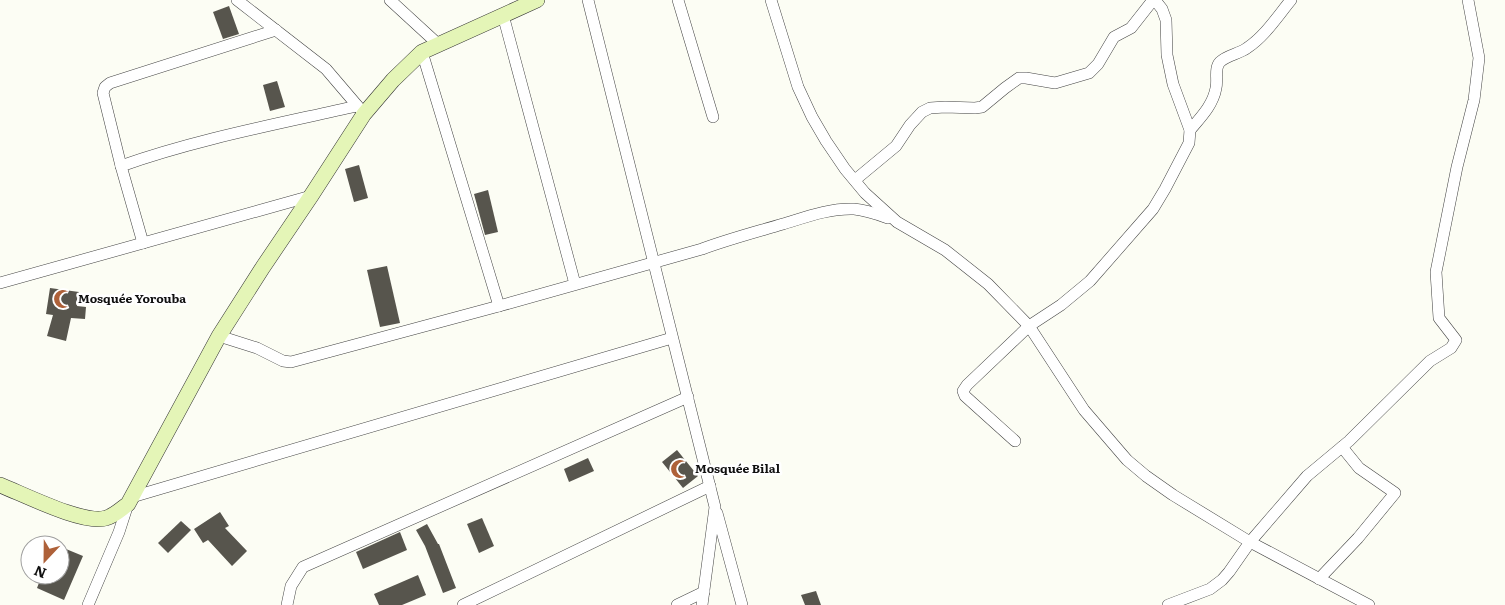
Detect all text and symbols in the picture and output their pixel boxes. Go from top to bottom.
mosque icon: Mosquée Yorouba [52,288,74,310]
place label: Mosquée Yorouba [78,289,186,307]
mosque icon: Mosquée Bilal [669,458,691,480]
place label: Mosquée Bilal [695,459,781,477]
north arrow [20,535,70,585]
text: N [30,561,49,584]

